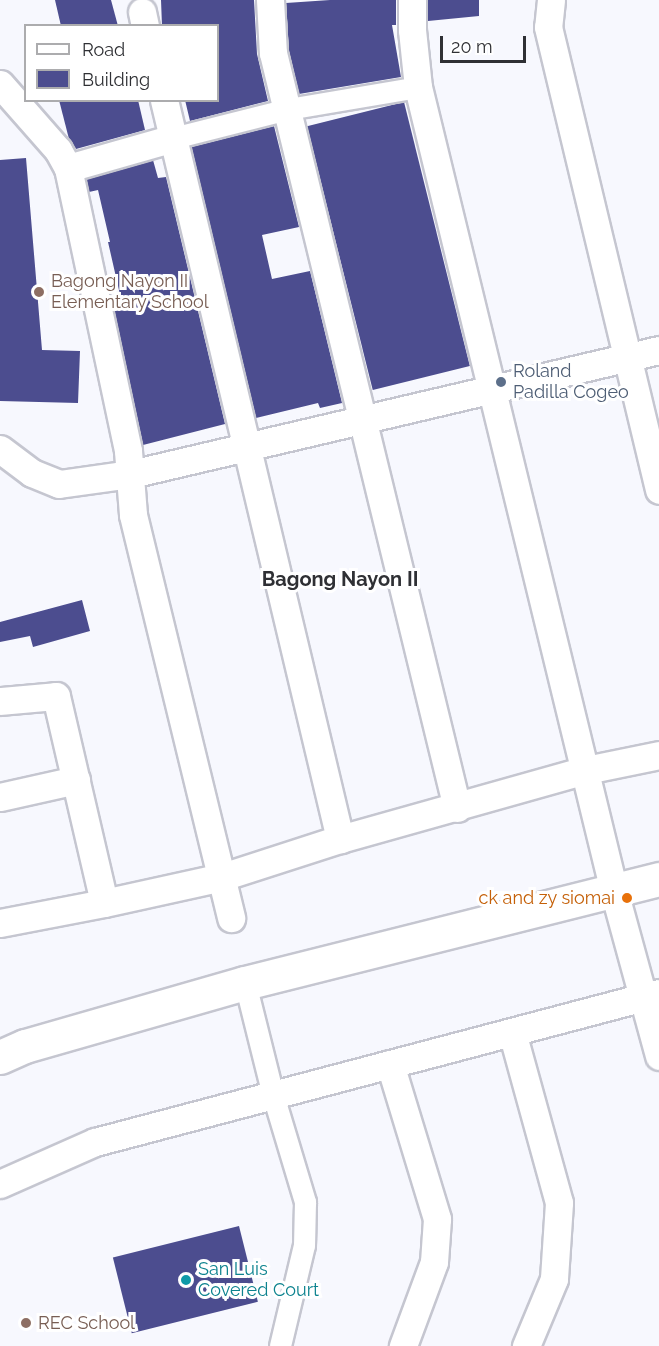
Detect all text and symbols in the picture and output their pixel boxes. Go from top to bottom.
legend [24,24,219,102]
scale bar [443,24,528,62]
text: 20 m [451,36,493,57]
text: Road [82,39,125,60]
text: Building [82,69,150,90]
place label: Bagong Nayon II Elementary School [51,271,209,314]
marker: Bagong Nayon II Elementary School [32,285,46,299]
place label: Roland Padilla Cogeo [513,361,629,404]
marker: Roland Padilla Cogeo [494,375,508,389]
district label: Bagong Nayon II [262,567,418,591]
place label: ck and zy siomai [478,887,615,909]
marker: ck and zy siomai [620,891,634,905]
place label: San Luis Covered Court [198,1259,319,1302]
marker: San Luis Covered Court [179,1273,193,1287]
place label: REC School [38,1312,135,1334]
marker: REC School [19,1316,33,1330]

